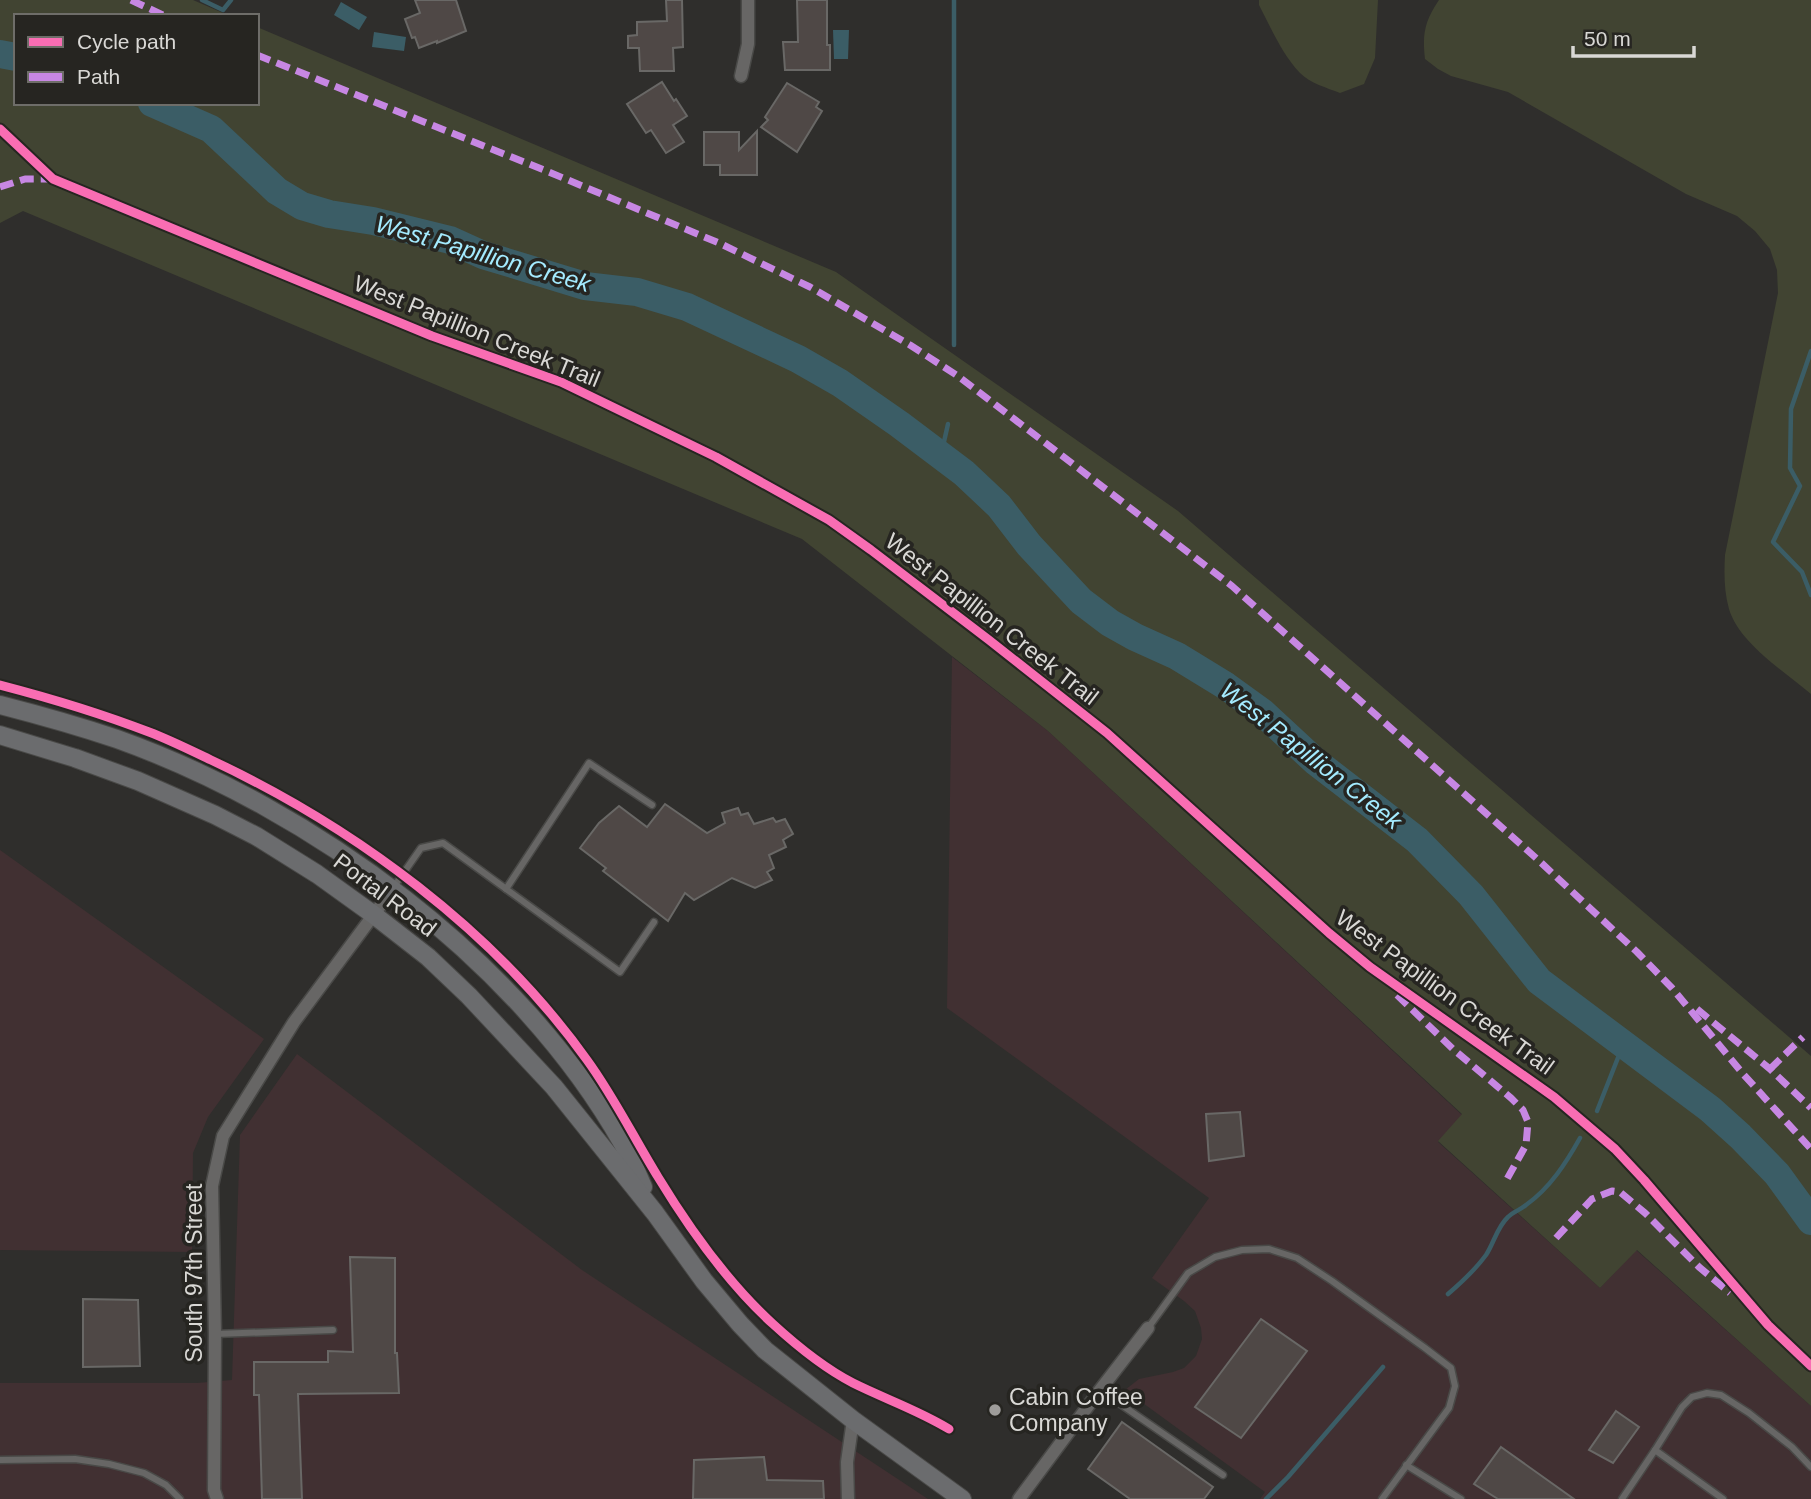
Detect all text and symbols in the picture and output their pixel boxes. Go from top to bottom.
legend [14,14,259,105]
scale bar [1573,14,1694,58]
text: 50 m [1584,27,1631,50]
text: Cycle path [77,30,176,53]
text: Path [77,65,120,88]
water label: West Papillion Creek [373,210,596,298]
street label: West Papillion Creek Trail [350,270,604,392]
street label: West Papillion Creek Trail [880,528,1104,710]
water label: West Papillion Creek [1215,677,1409,836]
street label: Portal Road [329,848,441,942]
street label: West Papillion Creek Trail [1331,904,1559,1080]
street label: South 97th Street [181,1183,207,1363]
place label: Cabin Coffee Company [1009,1384,1143,1436]
marker: Cabin Coffee Company [987,1402,1003,1418]

